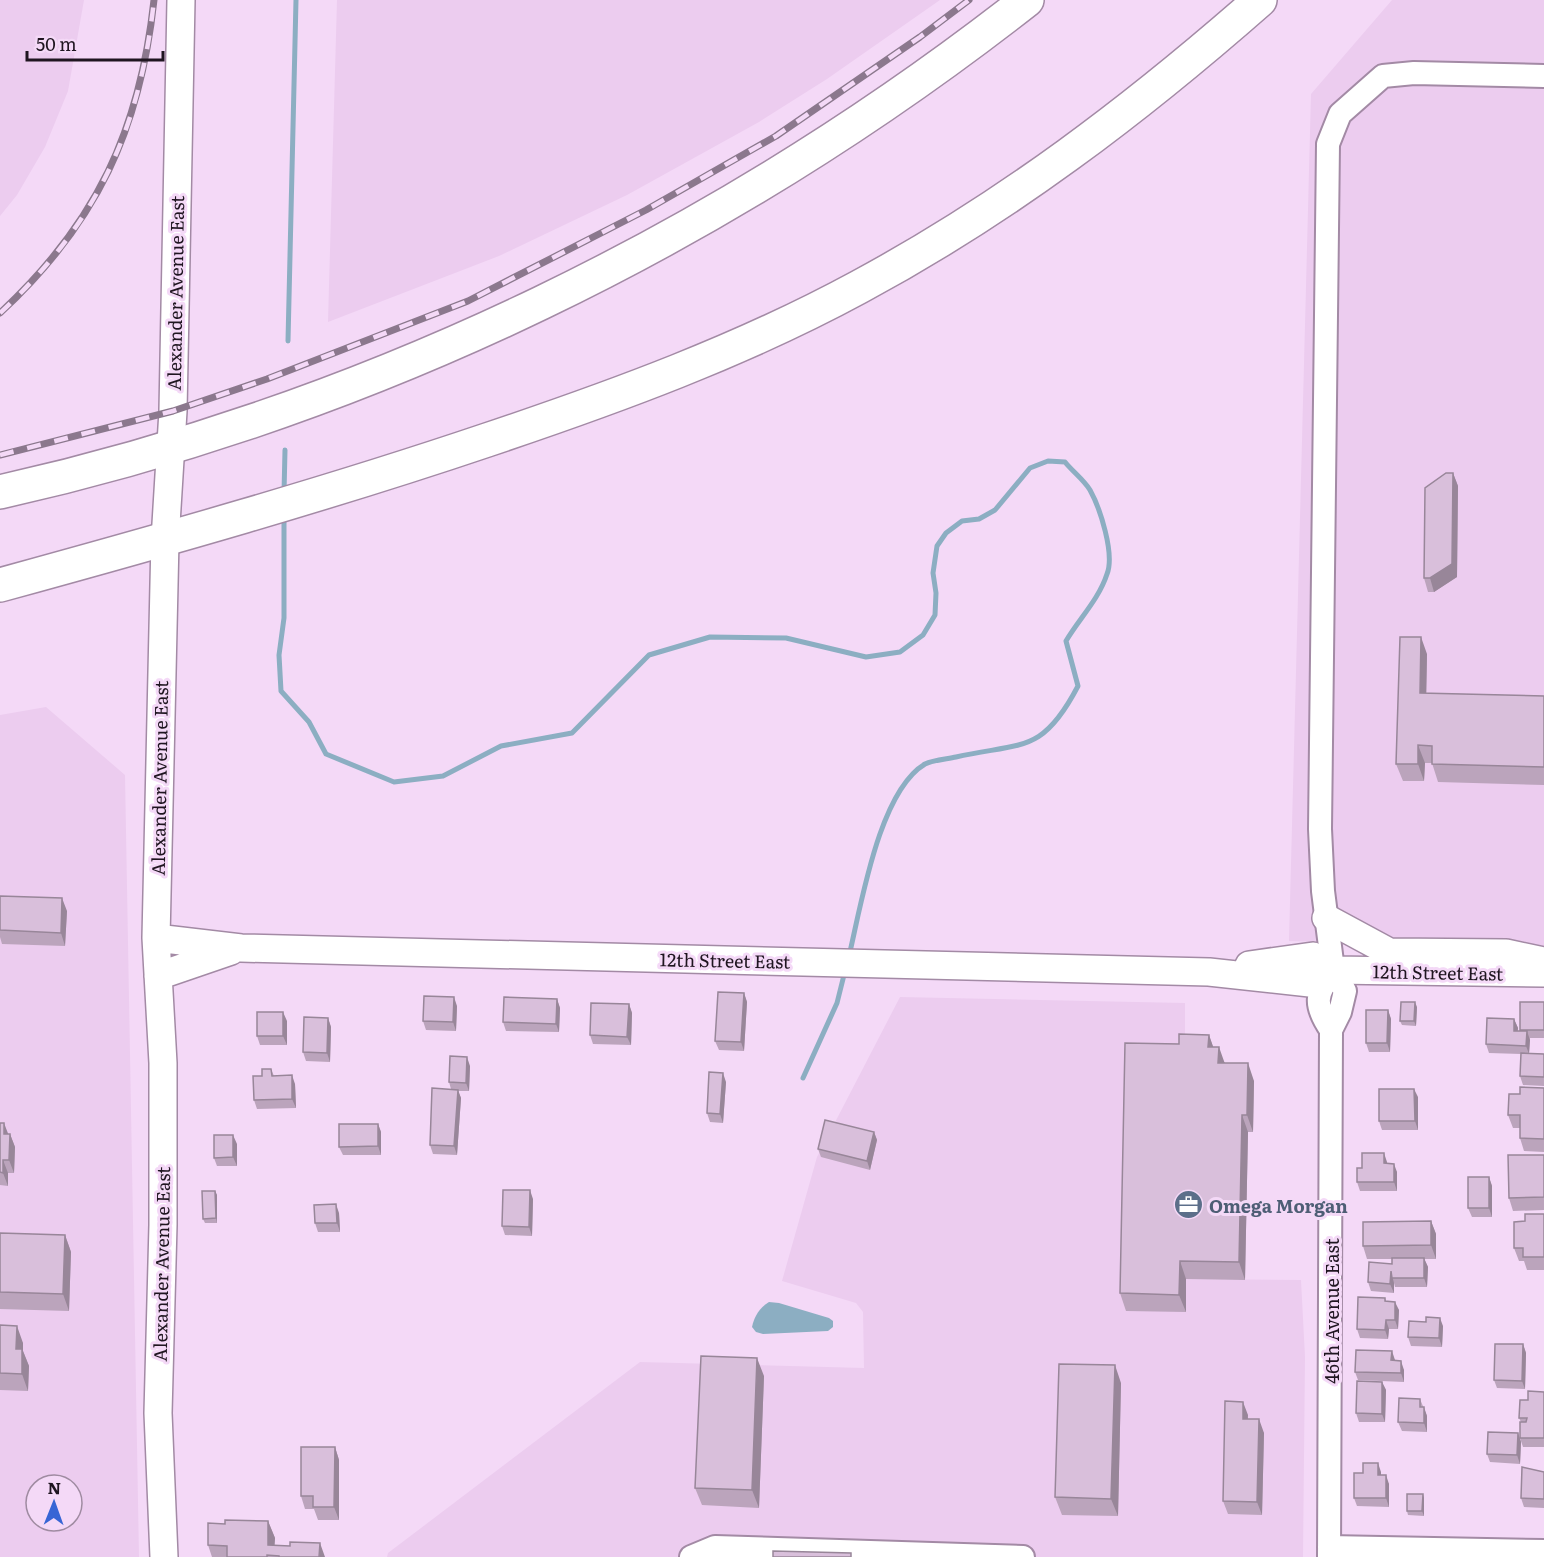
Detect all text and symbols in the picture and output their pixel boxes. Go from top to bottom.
scale bar [27,24,164,62]
text: 50 m [36,30,77,57]
street label: Alexander Avenue East [160,195,190,391]
street label: Alexander Avenue East [144,680,174,876]
street label: 12th Street East [659,945,791,975]
street label: 12th Street East [1372,957,1504,987]
street label: Alexander Avenue East [146,1166,176,1362]
office icon: Omega Morgan [1172,1189,1204,1221]
place label: Omega Morgan [1209,1192,1348,1219]
street label: 46th Avenue East [1318,1238,1345,1384]
north arrow [24,1473,84,1533]
text: N [47,1475,61,1499]

